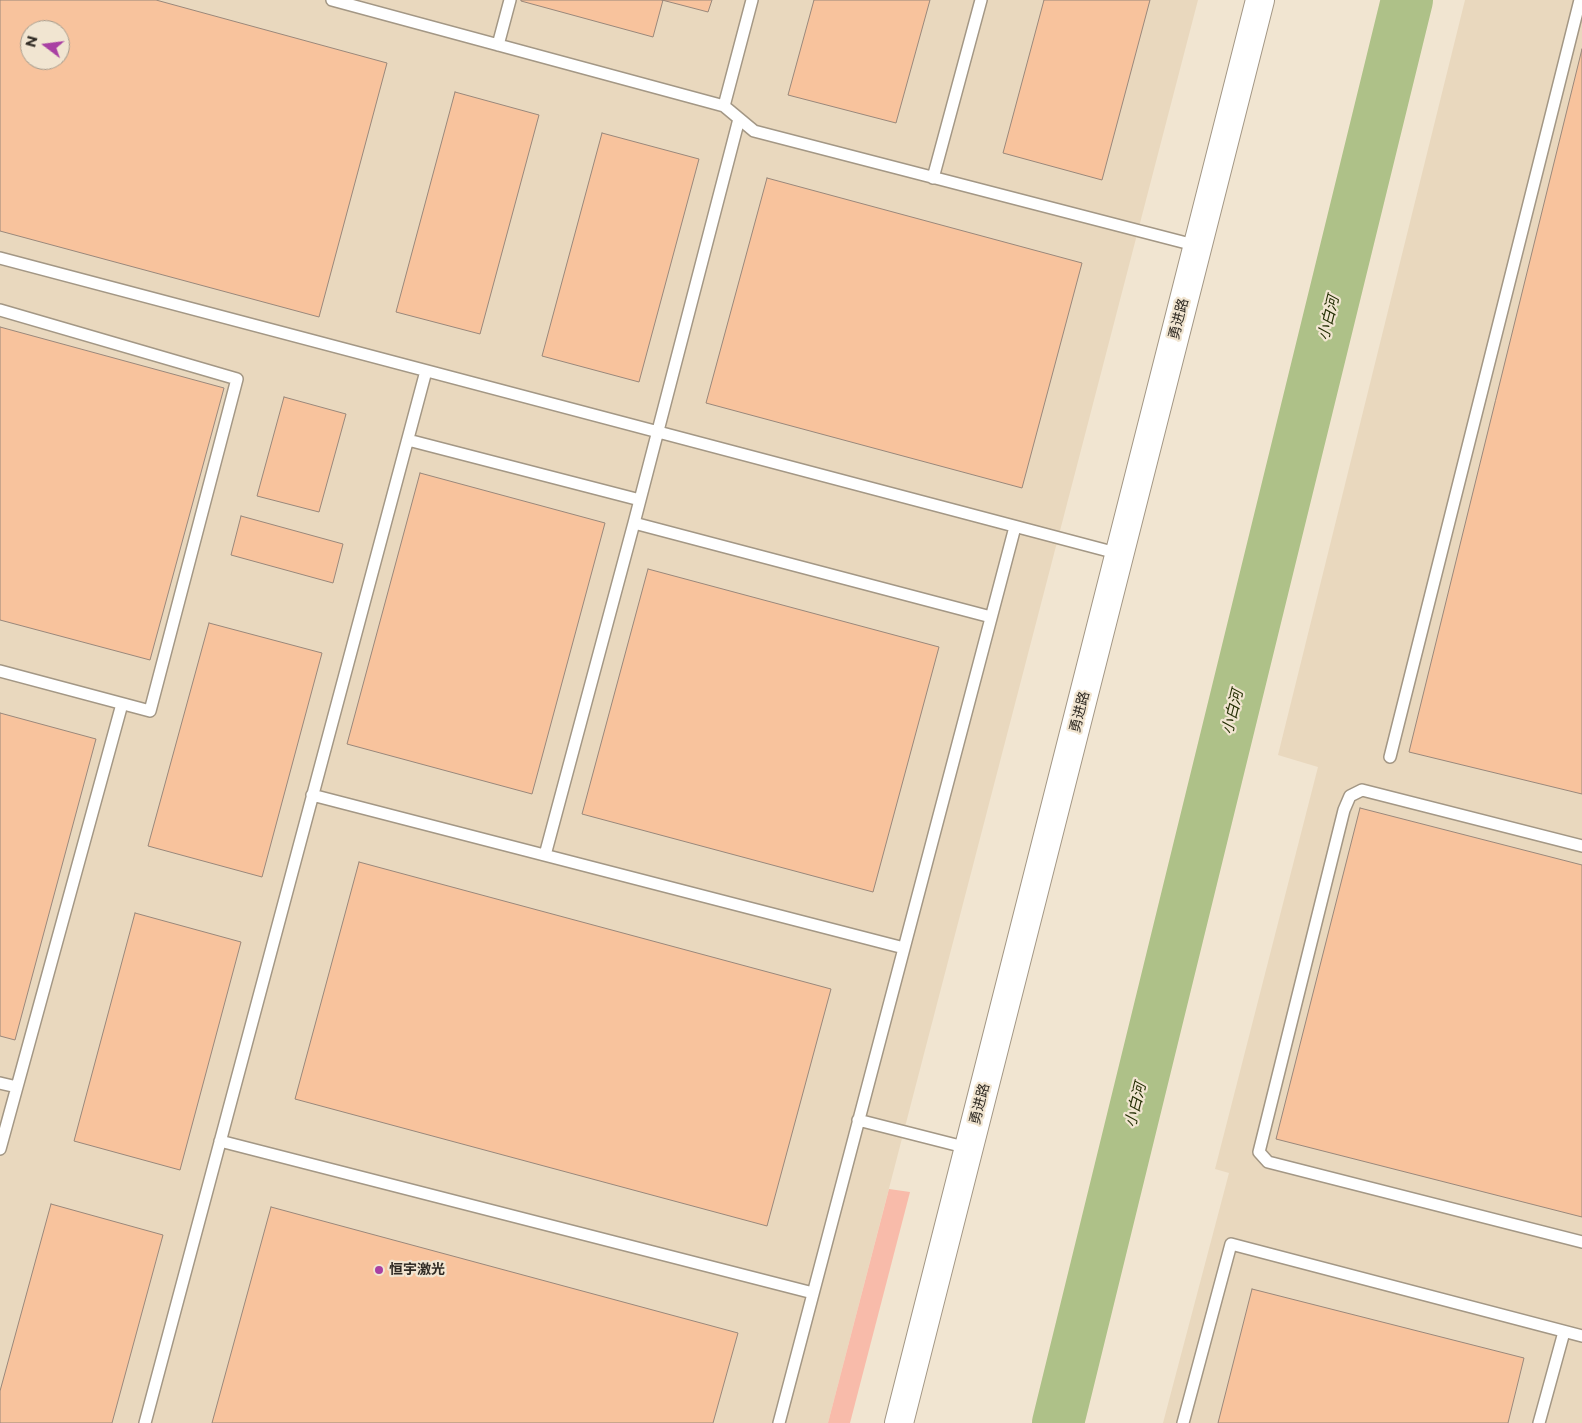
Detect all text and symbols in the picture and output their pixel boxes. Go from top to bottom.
north arrow [20,20,70,70]
text: N [21,34,42,49]
water label: 小白河 [1315,294,1343,342]
street label: 勇进路 [1166,297,1192,341]
water label: 小白河 [1219,688,1247,736]
street label: 勇进路 [1067,690,1093,734]
water label: 小白河 [1122,1081,1150,1129]
street label: 勇进路 [967,1082,993,1126]
place label: 恒宇激光 [389,1262,445,1278]
marker: 恒宇激光 [373,1264,385,1276]

